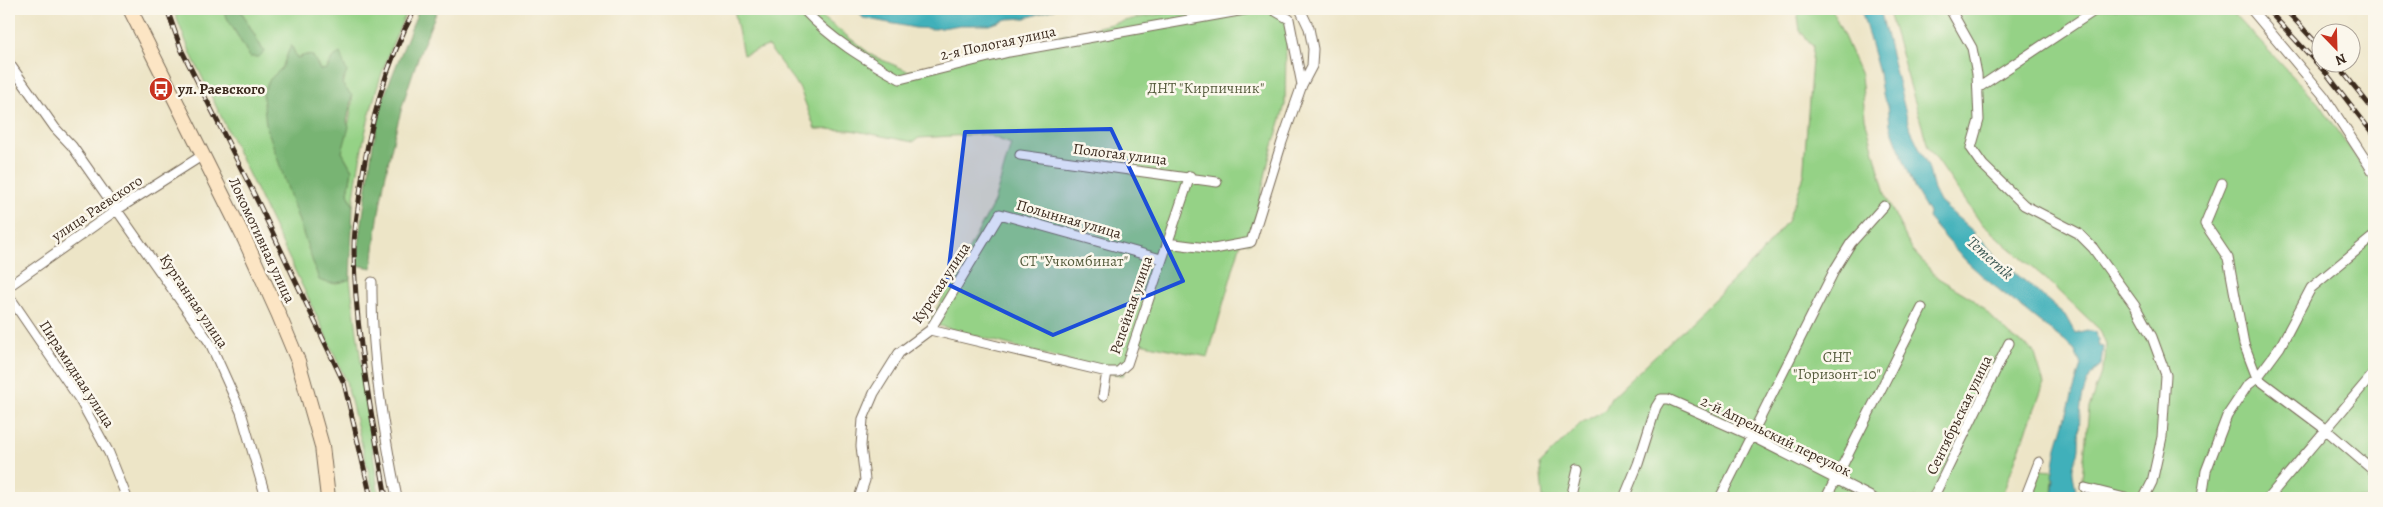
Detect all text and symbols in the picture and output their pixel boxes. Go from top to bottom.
street label: 2-я Пологая улица [939,21,1058,65]
north arrow [2310,22,2360,72]
text: N [2332,49,2349,70]
bus stop icon: ул. Раевского [148,76,174,102]
park label: ДНТ "Кирпичник" [1147,78,1265,98]
place label: ул. Раевского [177,79,266,99]
street label: Пологая улица [1072,138,1168,170]
street label: улица Раевского [47,170,146,246]
street label: Локомотивная улица [224,174,300,306]
street label: Полынная улица [1014,194,1124,244]
water label: Temernik [1962,231,2018,285]
street label: Курская улица [907,238,975,328]
street label: Курганная улица [155,250,233,352]
park label: СТ "Учкомбинат" [1020,251,1128,271]
street label: Репейная улица [1105,253,1157,357]
street label: Пирамидная улица [35,316,119,432]
park label: СНТ "Горизонт-10" [1793,347,1881,384]
street label: Сентябрьская улица [1921,352,1997,478]
street label: 2-й Апрельский переулок [1698,391,1855,481]

